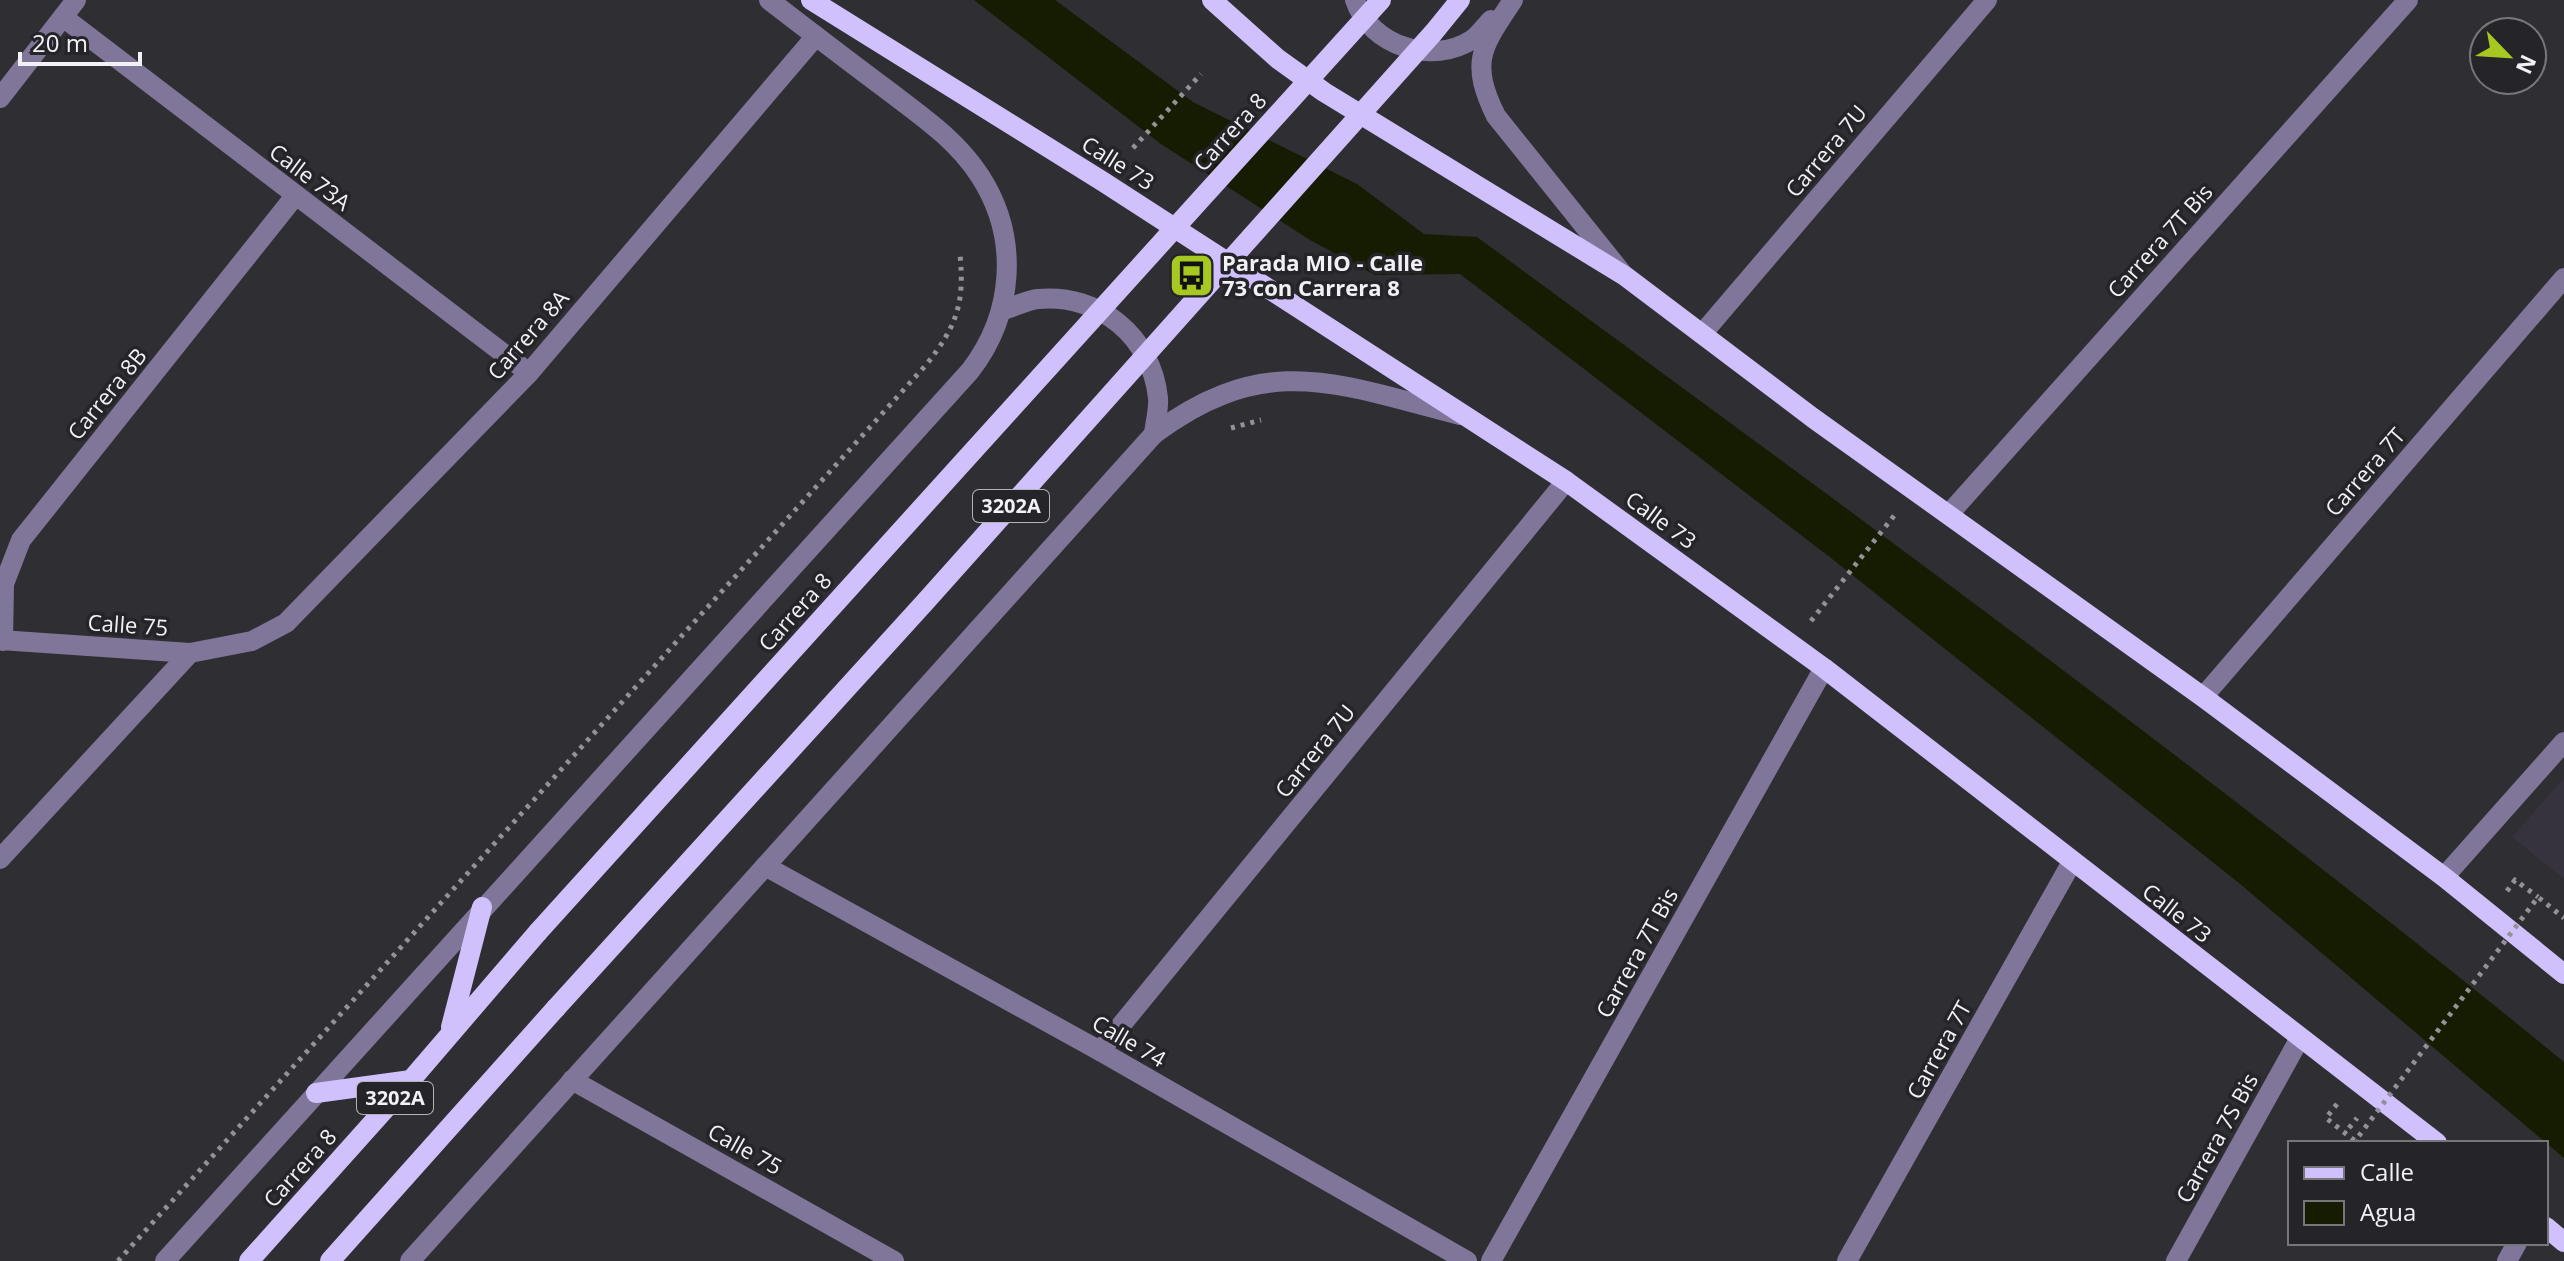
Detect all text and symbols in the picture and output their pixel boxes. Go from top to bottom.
scale bar [20,16,140,66]
north arrow [2468,16,2548,96]
text: 20 m [32,26,88,59]
text: N [2510,50,2544,79]
street label: Carrera 8 [1186,86,1273,177]
street label: Carrera 7U [1778,98,1873,203]
street label: Calle 73 [1076,128,1161,196]
street label: Calle 73A [264,136,357,217]
street label: Carrera 7T Bis [2100,177,2219,304]
place label: Parada MIO - Calle 73 con Carrera 8 [1222,247,1423,302]
bus stop icon: Parada MIO - Calle 73 con Carrera 8 [1167,252,1215,300]
street label: Carrera 8A [480,283,575,386]
street label: Carrera 8B [60,341,153,446]
street label: Carrera 7T [2317,421,2411,522]
street label: Calle 73 [1620,483,1703,555]
road number: 3202A [973,490,1049,522]
street label: Carrera 8 [751,566,838,657]
street label: Calle 75 [87,606,169,642]
street label: Carrera 7U [1267,697,1361,803]
street label: Calle 73 [2137,876,2219,949]
street label: Carrera 7T Bis [1588,882,1684,1023]
street label: Carrera 7T [1899,995,1977,1104]
street label: Calle 74 [1087,1007,1172,1073]
street label: Carrera 7S Bis [2168,1067,2264,1208]
road number: 3202A [357,1082,433,1114]
street label: Calle 75 [703,1116,788,1181]
street label: Carrera 8 [256,1122,343,1213]
legend [2288,1141,2548,1245]
text: Calle [2360,1155,2414,1188]
text: Agua [2360,1195,2416,1228]

